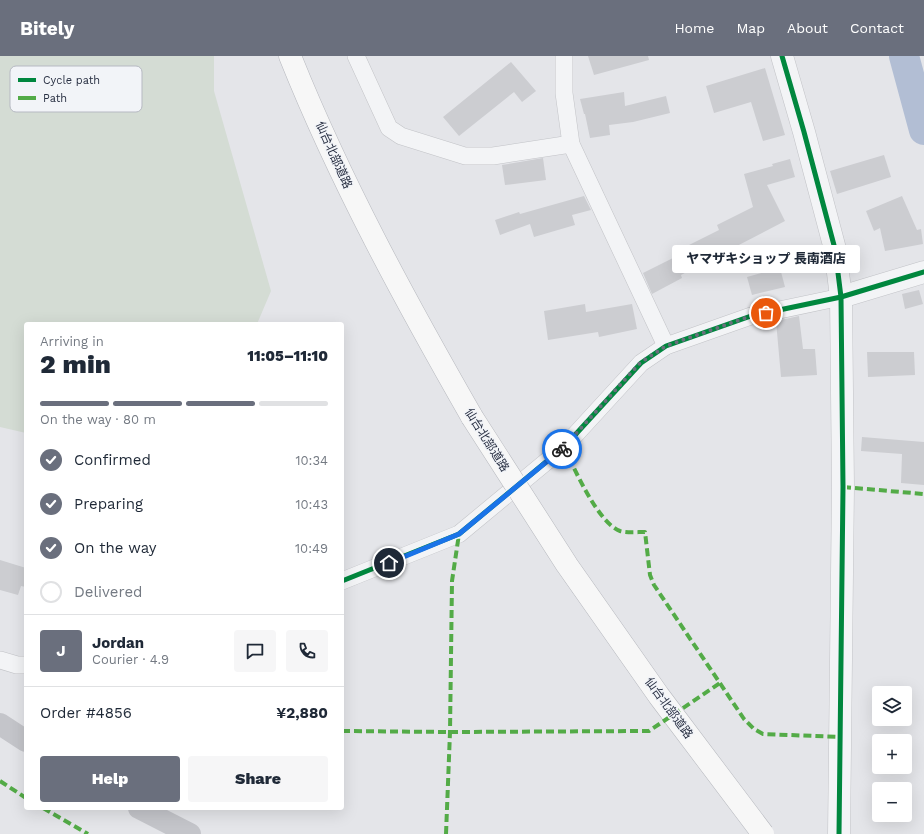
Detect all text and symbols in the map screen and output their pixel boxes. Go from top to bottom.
text: Bitely [20,17,74,40]
text: Home [674,20,714,36]
text: Map [736,20,765,36]
text: About [787,20,828,36]
text: Contact [850,20,904,36]
legend [10,66,142,112]
text: Cycle path [43,74,100,87]
text: Path [43,92,67,105]
street label: 仙台北部道路 [313,119,355,191]
callout: ヤマザキショップ 長南酒店 [672,245,860,273]
text: ヤマザキショップ 長南酒店 [686,251,846,266]
pin [749,296,783,330]
icon: bag [755,302,777,324]
text: Arriving in [40,334,104,349]
text: 11:05–11:10 [247,347,328,365]
text: 2 min [40,349,111,379]
street label: 仙台北部道路 [462,406,512,474]
text: On the way · 80 m [40,412,156,427]
courier [542,429,582,469]
icon: bike [551,438,573,460]
icon: check [40,449,62,471]
text: Confirmed [74,451,151,469]
text: 10:34 [295,453,328,468]
icon: check [40,493,62,515]
text: Preparing [74,495,143,513]
text: 10:43 [295,497,328,512]
icon: check [40,537,62,559]
text: On the way [74,539,156,557]
text: 10:49 [295,541,328,556]
pin [372,546,406,580]
icon: home [378,552,400,574]
text: Delivered [74,583,142,601]
button: chat [234,630,276,672]
button: phone [286,630,328,672]
text: Jordan [92,634,144,652]
text: J [56,642,66,660]
text: Courier · 4.9 [92,652,169,667]
street label: 仙台北部道路 [642,675,696,741]
map controls [872,686,912,822]
button: layers [872,686,912,726]
text: Order #4856 [40,704,132,722]
text: ¥2,880 [276,704,328,722]
button: + [872,734,912,774]
button: Help [40,756,180,802]
button: Share [188,756,328,802]
button: − [872,782,912,822]

